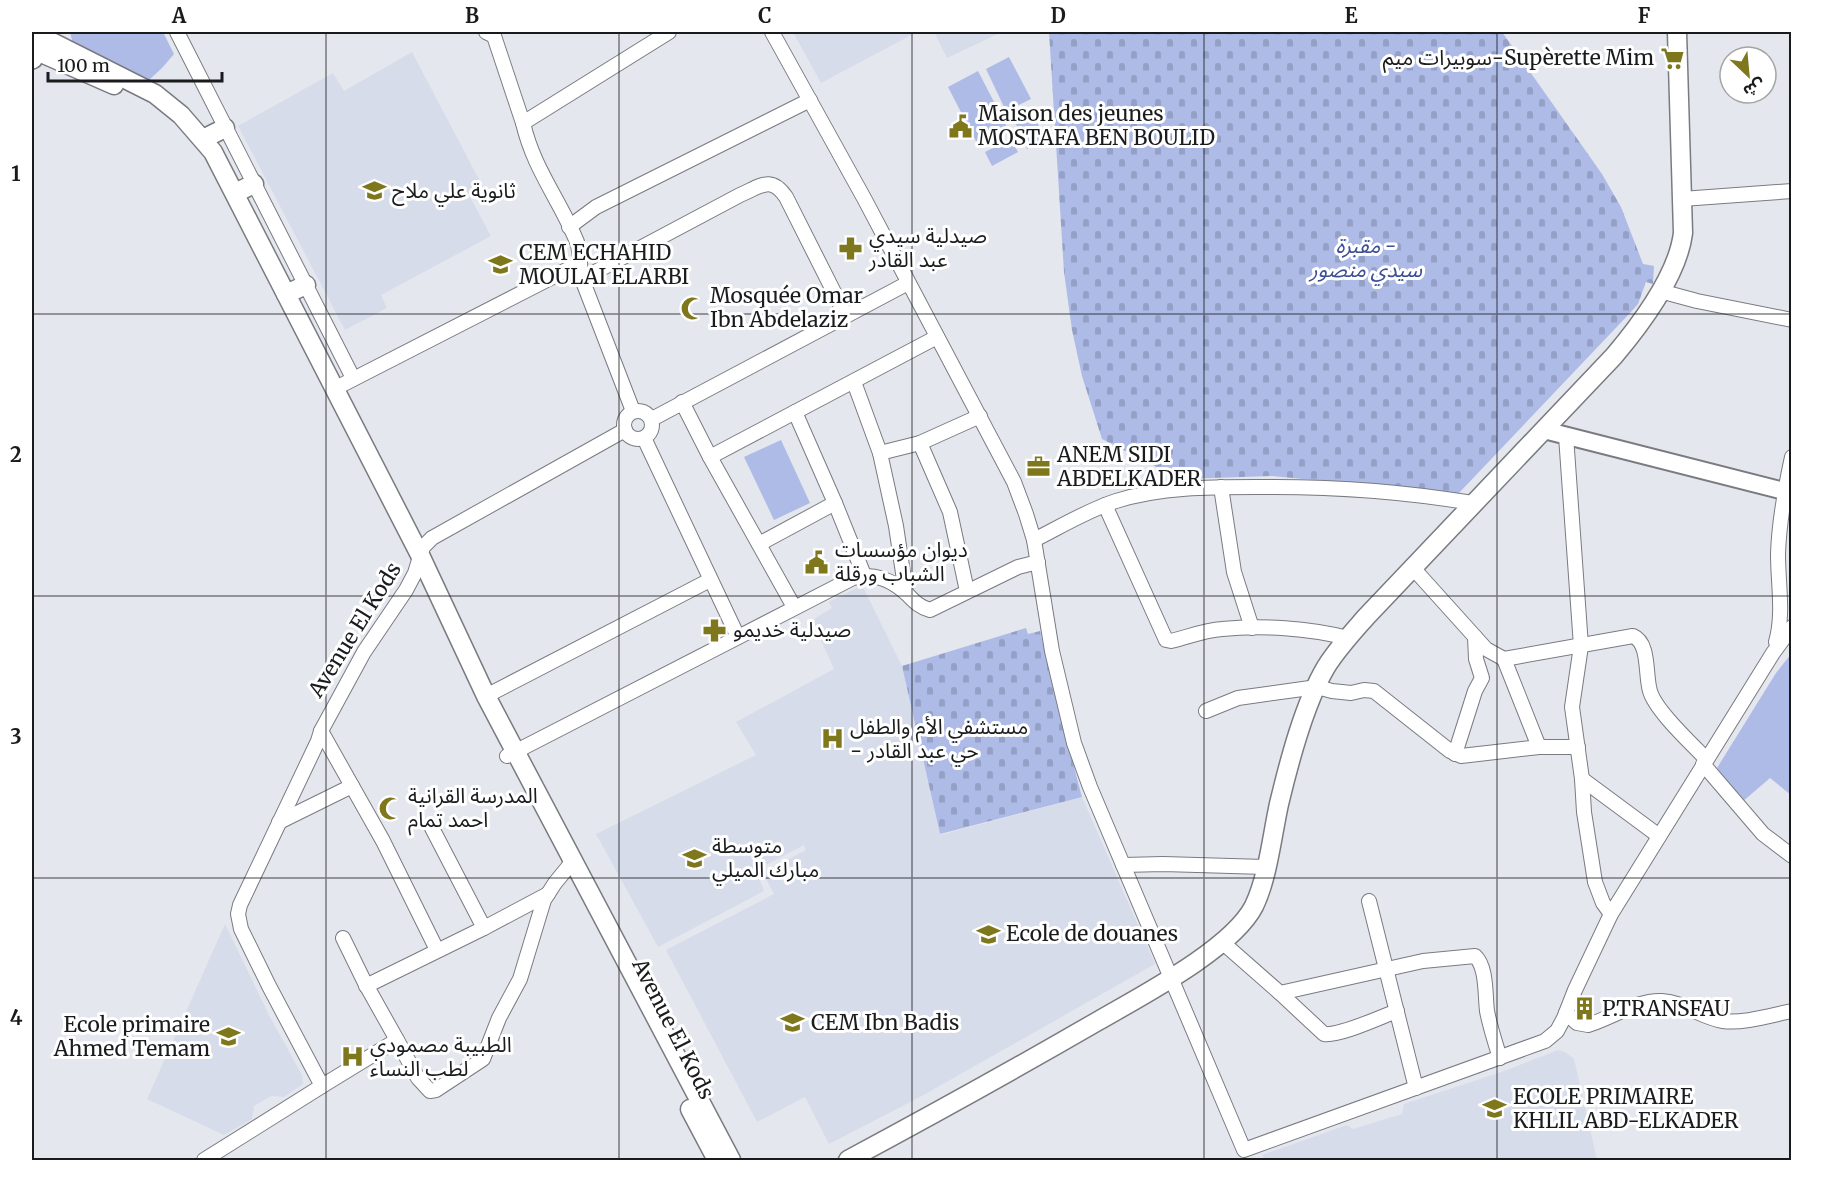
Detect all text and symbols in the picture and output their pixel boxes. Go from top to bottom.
text: A [171,3,187,28]
text: B [465,3,479,28]
text: C [758,3,772,28]
text: D [1050,3,1066,28]
text: E [1344,3,1358,28]
text: F [1638,3,1651,28]
place label: سوبيرات ميم-Supèrette Mim [1383,44,1654,73]
scale bar [48,45,222,83]
supermarket icon: سوبيرات ميم-Supèrette Mim [1659,45,1685,71]
north arrow [1718,45,1778,105]
text: 100 m [57,54,110,77]
text: ش [1740,75,1769,102]
place label: Maison des jeunes MOSTAFA BEN BOULID [978,100,1215,151]
public building icon: Maison des jeunes MOSTAFA BEN BOULID [947,113,973,139]
text: 1 [11,161,21,186]
place label: ثانوية علي ملاح [392,177,516,207]
school or university icon: ثانوية علي ملاح [361,178,387,204]
place label: صيدلية سيدي عبد القادر [868,222,987,273]
park label: مقبرة - سيدي منصور [1308,232,1422,286]
pharmacy icon: صيدلية سيدي عبد القادر [838,235,864,261]
place label: CEM ECHAHID MOULAI ELARBI [519,239,689,290]
school or university icon: CEM ECHAHID MOULAI ELARBI [488,252,514,278]
place label: Mosquée Omar Ibn Abdelaziz [710,282,863,333]
mosque icon: Mosquée Omar Ibn Abdelaziz [679,295,705,321]
place label: ANEM SIDI ABDELKADER [1056,441,1202,492]
text: 2 [10,442,22,467]
office icon: ANEM SIDI ABDELKADER [1026,454,1052,480]
place label: ديوان مؤسسات الشباب ورقلة [835,536,968,587]
public building icon: ديوان مؤسسات الشباب ورقلة [804,549,830,575]
street label: Avenue El Kods [302,557,407,703]
place label: صيدلية خديمو [733,616,851,643]
pharmacy icon: صيدلية خديمو [702,617,728,643]
place label: مستشفي الأم والطفل - حي عبد القادر [850,713,1028,767]
text: 3 [10,724,22,749]
hospital icon: مستشفي الأم والطفل - حي عبد القادر [819,726,845,752]
place label: المدرسة القرانية احمد تمام [408,782,538,836]
mosque icon: المدرسة القرانية احمد تمام [377,795,403,821]
place label: متوسطة مبارك الميلي [712,832,819,886]
school or university icon: متوسطة مبارك الميلي [681,845,707,871]
place label: Ecole de douanes [1006,920,1178,947]
school or university icon: Ecole de douanes [975,921,1001,947]
street label: Avenue El Kods [626,953,720,1104]
place label: P.TRANSFAU [1602,995,1730,1022]
building icon: P.TRANSFAU [1571,996,1597,1022]
text: 4 [10,1005,23,1030]
place label: CEM Ibn Badis [811,1009,959,1036]
school or university icon: CEM Ibn Badis [780,1010,806,1036]
place label: Ecole primaire Ahmed Temam [53,1011,210,1062]
school or university icon: Ecole primaire Ahmed Temam [215,1024,241,1050]
place label: الطبيبة مصمودي لطب النساء [370,1031,512,1082]
hospital icon: الطبيبة مصمودي لطب النساء [339,1044,365,1070]
place label: ECOLE PRIMAIRE KHLIL ABD-ELKADER [1513,1083,1739,1134]
school or university icon: ECOLE PRIMAIRE KHLIL ABD-ELKADER [1482,1096,1508,1122]

